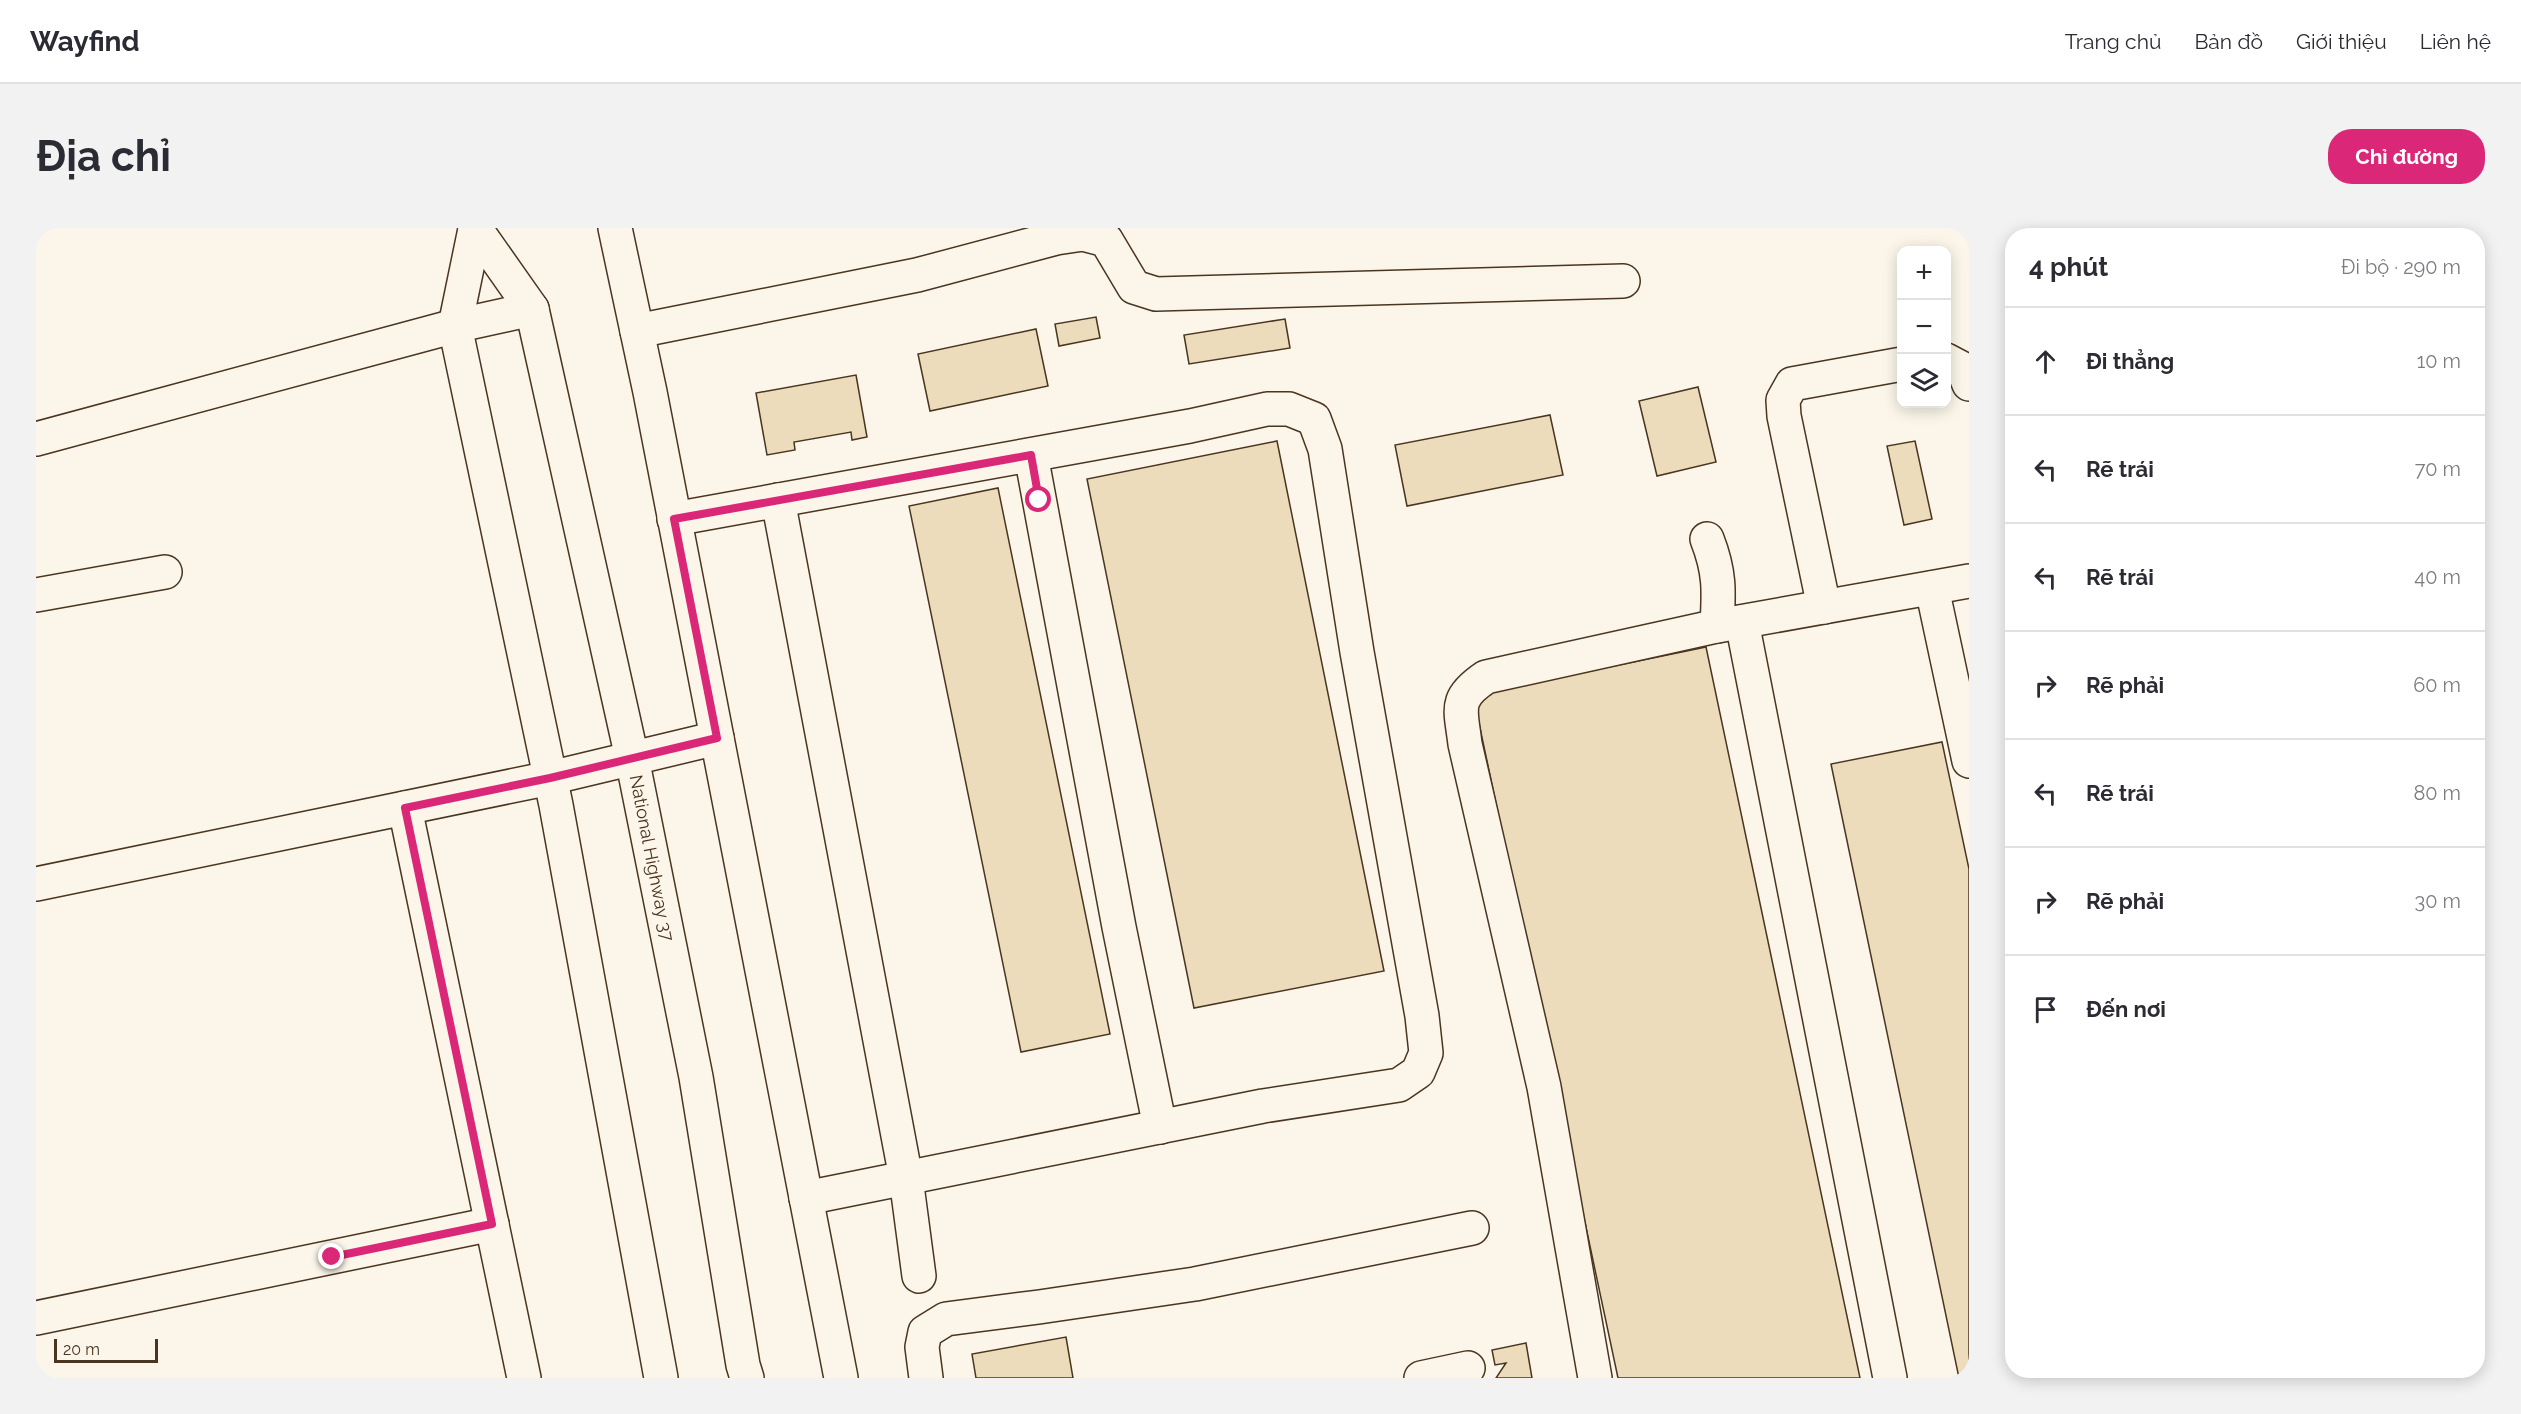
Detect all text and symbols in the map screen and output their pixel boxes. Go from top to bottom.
text: Wayfind [30,25,140,58]
text: Trang chủ [2065,29,2161,54]
text: Bản đồ [2194,29,2263,54]
text: Giới thiệu [2296,29,2387,54]
text: Liên hệ [2420,29,2491,54]
button: Chỉ đường [2328,129,2485,184]
text: Địa chỉ [36,132,171,181]
map controls [1897,246,1951,408]
button: + [1897,246,1951,300]
text: 4 phút [2029,252,2108,282]
text: Đi bộ · 290 m [2341,255,2461,279]
button: − [1897,300,1951,354]
icon: ahead [2029,345,2062,378]
text: Đi thẳng [2086,348,2174,374]
text: 10 m [2417,349,2461,373]
button: layers [1897,354,1951,408]
icon: left [2029,453,2062,486]
text: Rẽ trái [2086,456,2154,482]
text: 70 m [2415,457,2461,481]
route start [1025,486,1051,512]
icon: left [2029,561,2062,594]
text: Rẽ trái [2086,564,2154,590]
text: 40 m [2414,565,2461,589]
icon: right [2029,669,2062,702]
text: Rẽ phải [2086,672,2164,698]
text: 60 m [2413,673,2461,697]
street label: National Highway 37 [626,773,679,943]
icon: left [2029,777,2062,810]
text: Rẽ trái [2086,780,2154,806]
text: 80 m [2413,781,2461,805]
icon: right [2029,885,2062,918]
text: Rẽ phải [2086,888,2164,914]
text: 30 m [2415,889,2461,913]
icon: arrive [2029,993,2062,1026]
text: Đến nơi [2086,996,2166,1022]
route end [318,1243,344,1269]
scale bar [54,1336,158,1364]
text: 20 m [63,1340,100,1359]

